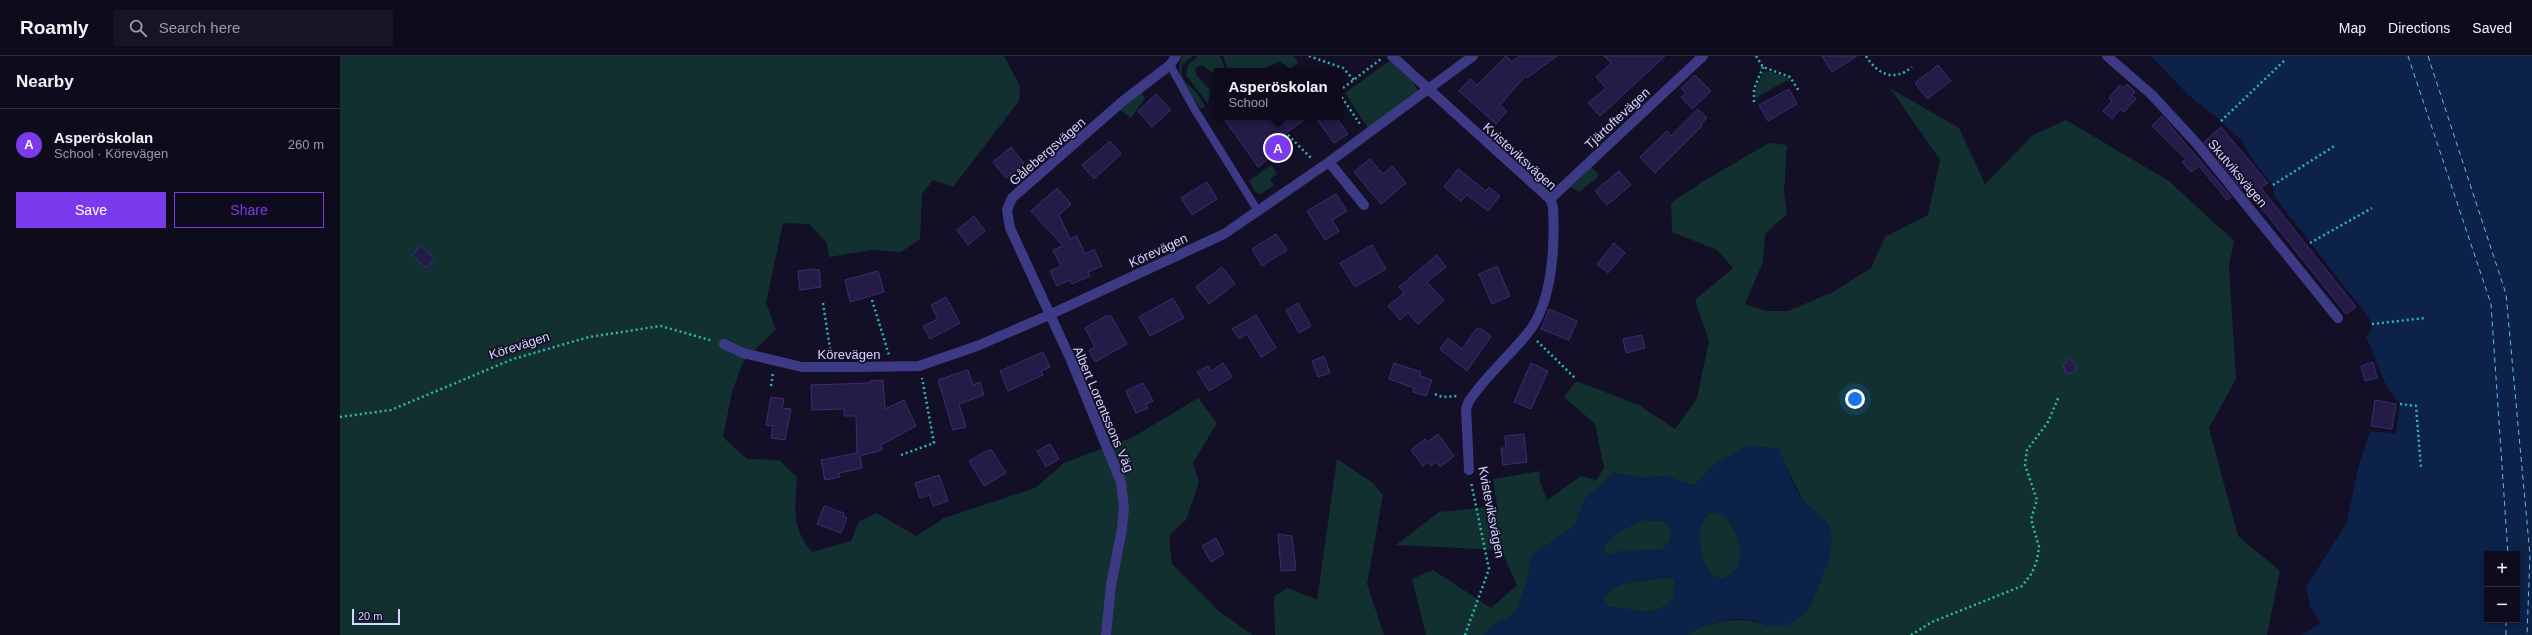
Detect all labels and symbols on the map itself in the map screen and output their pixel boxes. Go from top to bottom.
street label: Tjärtoftevägen [1582,85,1653,152]
street label: Gålebergsvägen [1006,114,1088,188]
street label: Kvisteviksvägen [1480,120,1559,193]
pin: A [1265,133,1291,163]
street label: Skutviksvägen [2205,136,2270,210]
street label: Körevägen [1127,230,1190,271]
street label: Körevägen [487,329,551,362]
street label: Albert Lorentssons Väg [1070,344,1137,474]
street label: Körevägen [818,347,880,362]
your location [1845,389,1865,409]
street label: Kvisteviksvägen [1475,465,1508,559]
scale bar [352,607,400,626]

